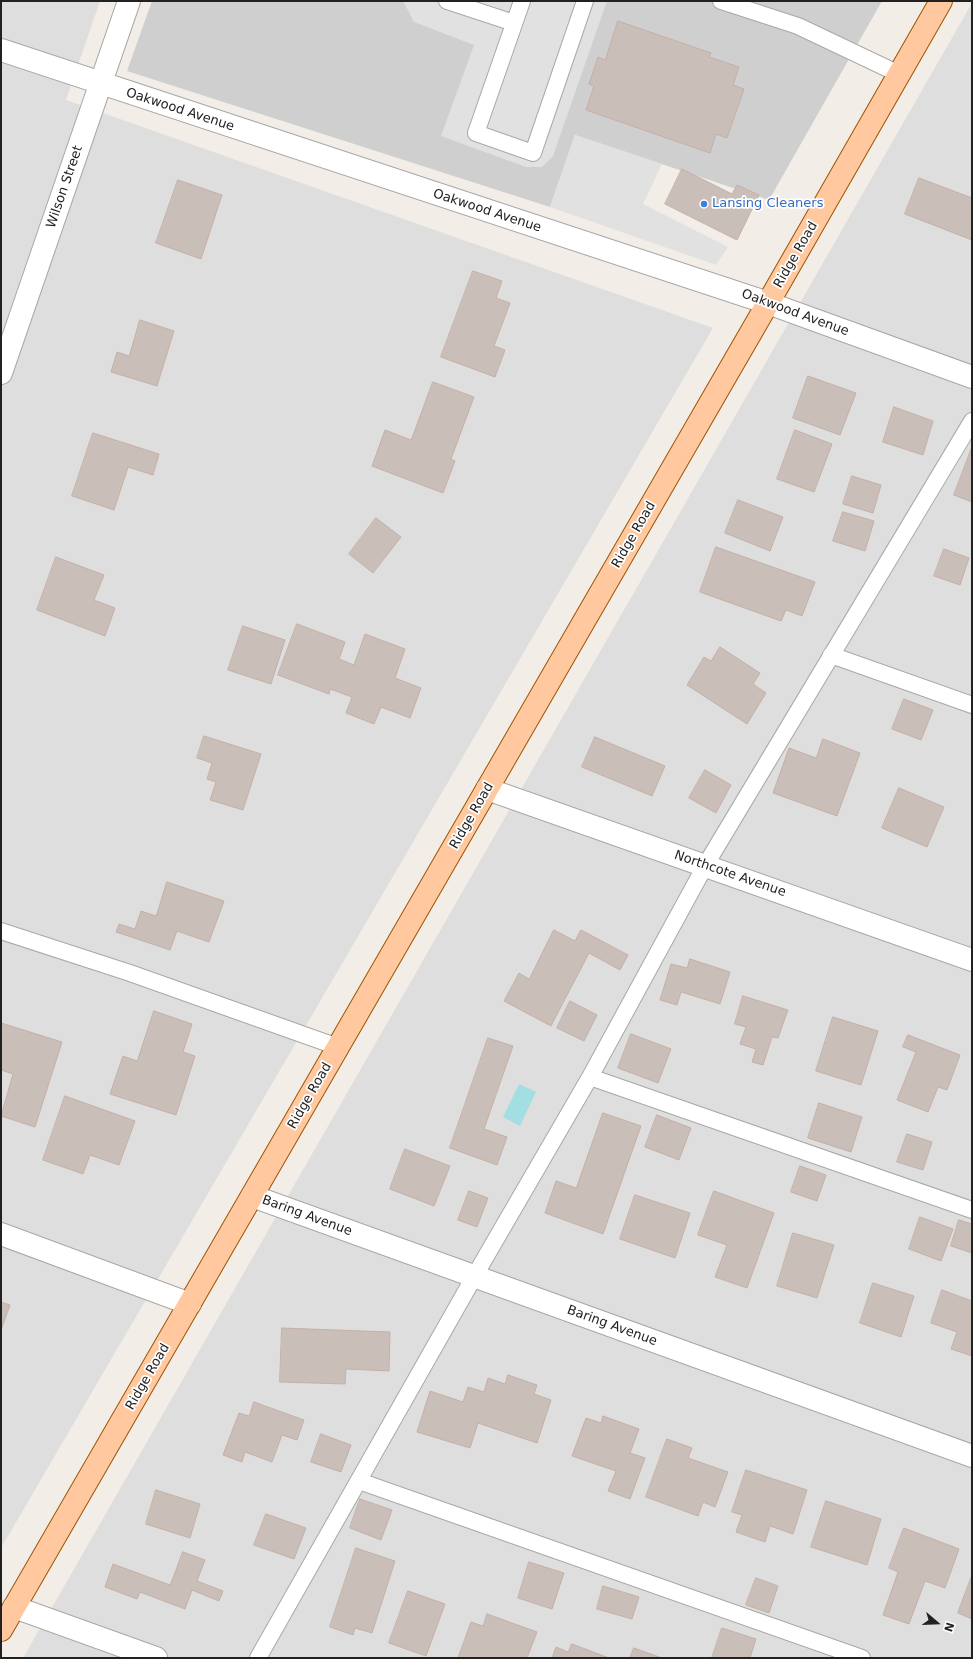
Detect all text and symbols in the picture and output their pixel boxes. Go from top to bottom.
street label: Oakwood Avenue [124,85,236,135]
street label: Wilson Street [44,144,86,230]
street label: Oakwood Avenue [431,186,543,236]
place label: Lansing Cleaners [712,196,823,212]
marker: Lansing Cleaners [699,199,709,209]
street label: Ridge Road [771,219,821,291]
street label: Oakwood Avenue [739,286,851,340]
street label: Ridge Road [609,499,659,571]
street label: Ridge Road [447,780,497,852]
street label: Northcote Avenue [672,848,788,900]
street label: Ridge Road [285,1060,335,1132]
street label: Baring Avenue [260,1192,354,1240]
street label: Baring Avenue [565,1302,659,1350]
street label: Ridge Road [123,1341,173,1413]
north arrow [917,1603,957,1643]
text: N [941,1621,956,1634]

